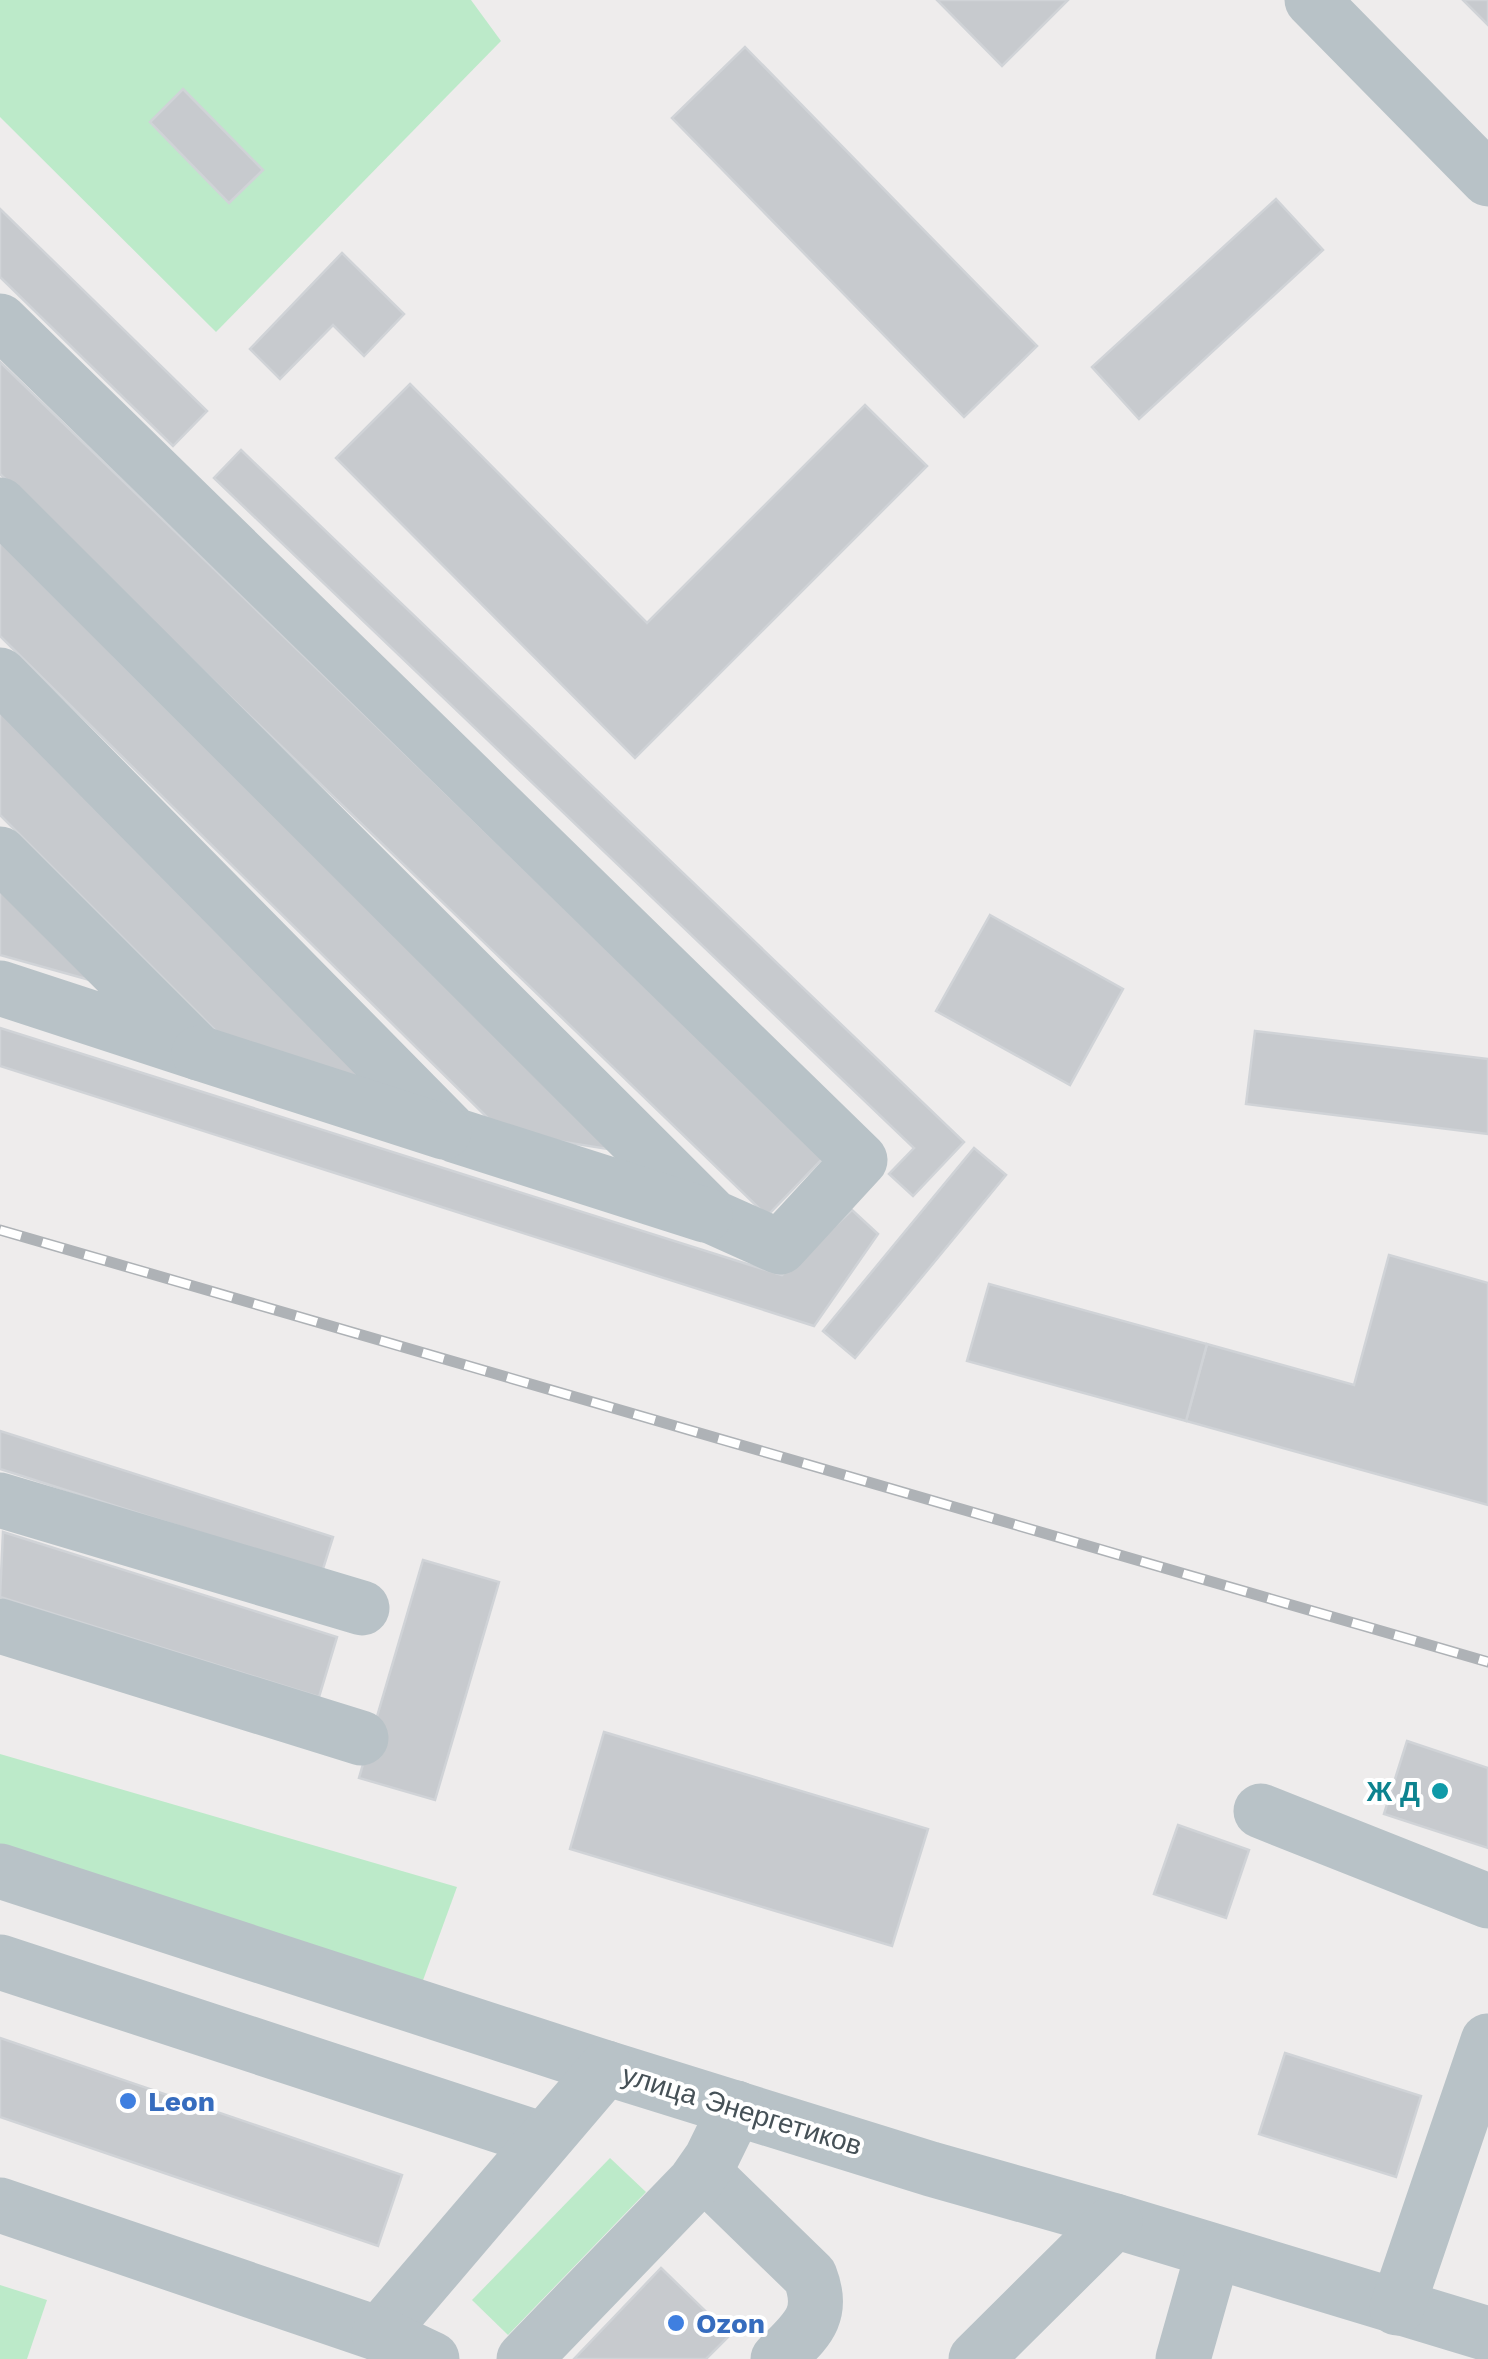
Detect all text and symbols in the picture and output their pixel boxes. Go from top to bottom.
place label: Ж Д [1366,1775,1420,1808]
marker: Ж Д [1429,1780,1451,1802]
street label: улица Энергетиков [618,2058,866,2162]
place label: Leon [148,2085,215,2118]
marker: Leon [117,2090,139,2112]
place label: Ozon [696,2307,765,2340]
marker: Ozon [665,2312,687,2334]

